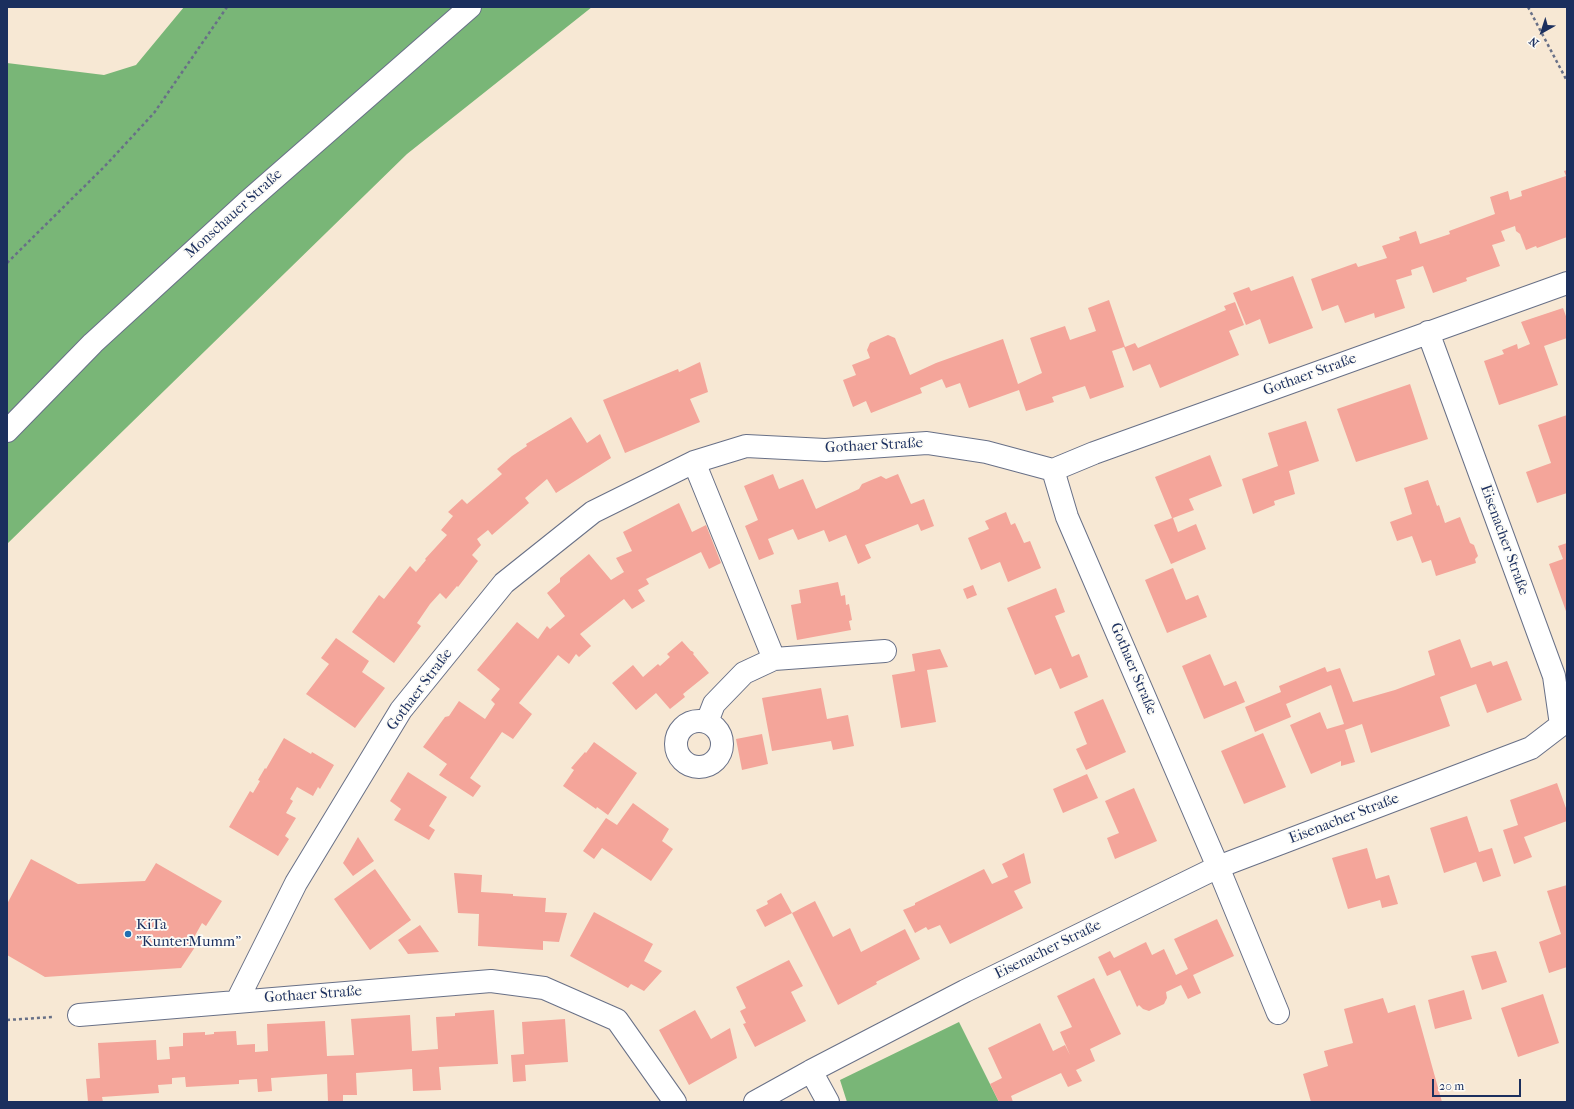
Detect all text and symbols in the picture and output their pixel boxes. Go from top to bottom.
north arrow [1522,12,1562,52]
text: N [1527,34,1541,49]
street label: Monschauer Straße [182,166,286,262]
street label: Gothaer Straße [1261,350,1359,400]
street label: Gothaer Straße [825,434,923,458]
street label: Eisenacher Straße [1476,482,1532,598]
street label: Gothaer Straße [1106,620,1160,718]
street label: Gothaer Straße [383,645,457,735]
street label: Eisenacher Straße [1287,790,1401,848]
place label: KiTa "KunterMumm" [136,916,241,951]
street label: Eisenacher Straße [992,916,1104,984]
marker: KiTa "KunterMumm" [123,929,133,939]
street label: Gothaer Straße [264,983,362,1007]
scale bar [1434,1071,1523,1097]
text: 20 m [1439,1079,1464,1093]

